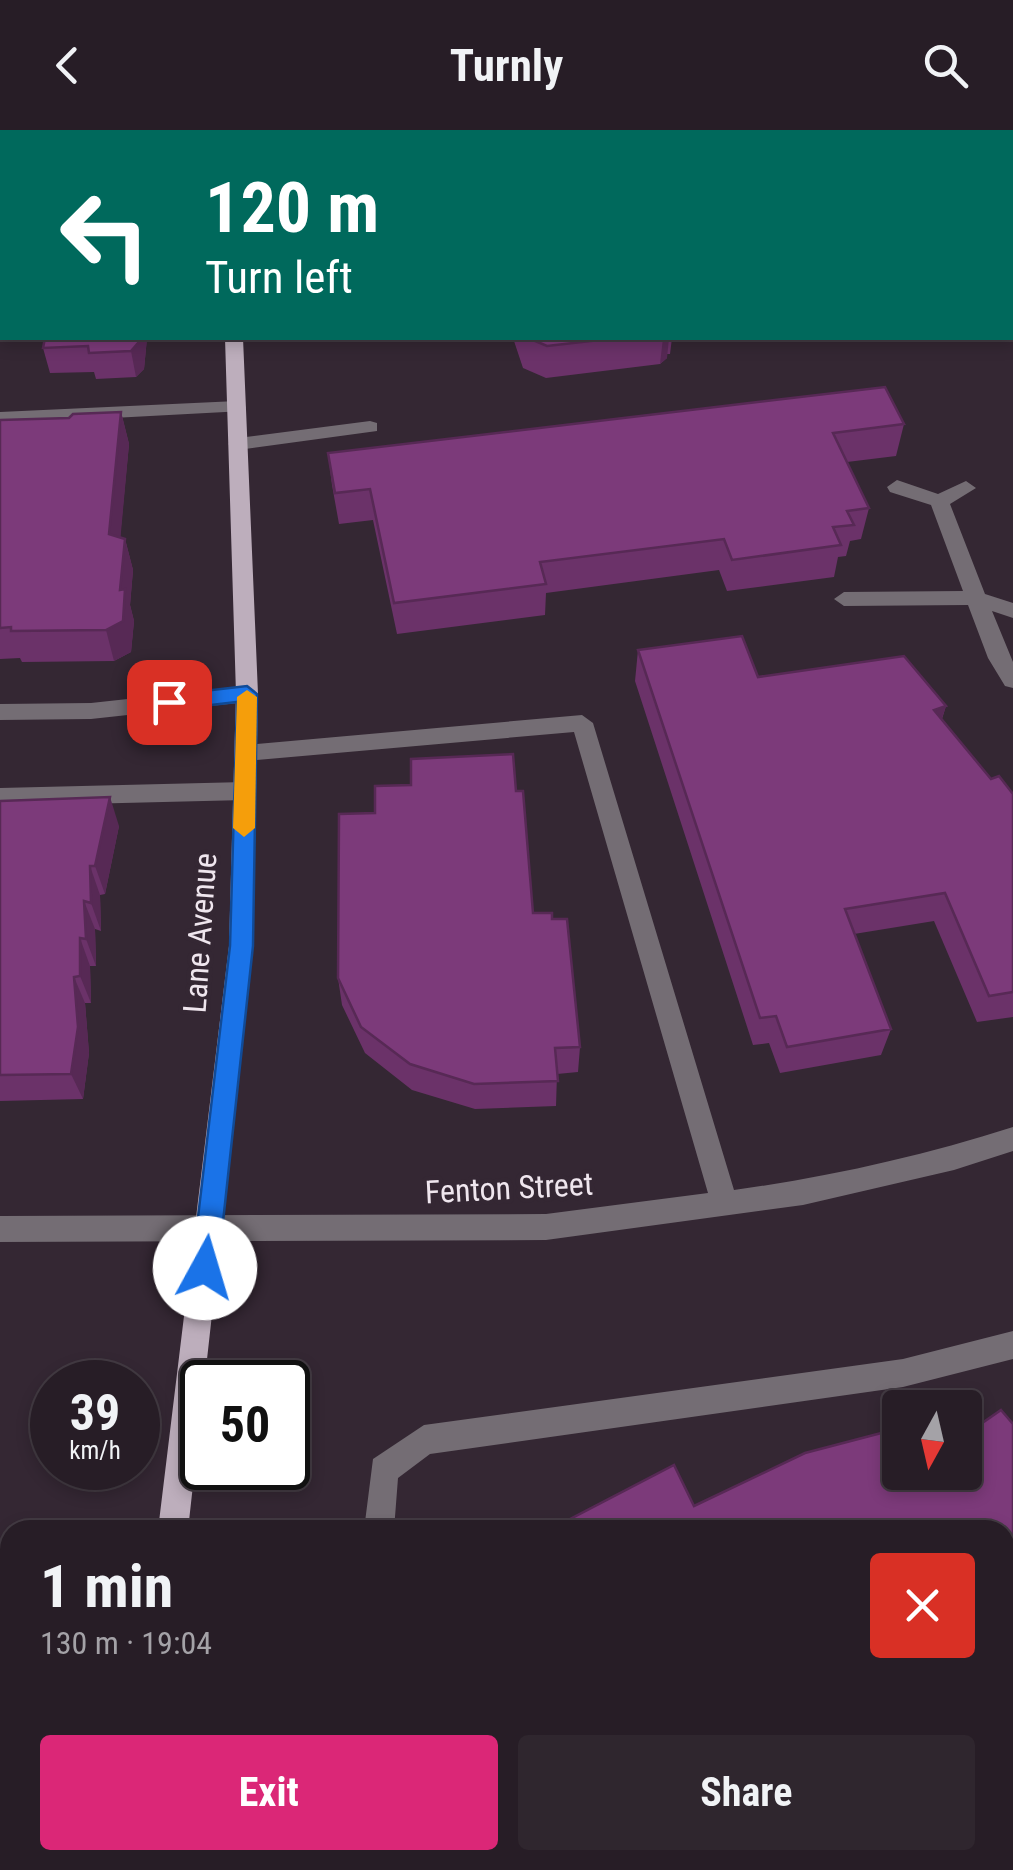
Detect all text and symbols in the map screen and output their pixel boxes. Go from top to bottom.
icon: back [40,38,95,93]
icon: search [918,38,973,93]
text: Turnly [450,39,563,92]
text: 120 m [205,167,379,249]
icon: left [40,170,170,300]
text: Turn left [205,251,353,304]
pin [127,660,212,745]
icon: arrive [142,675,197,730]
street label: Lane Avenue [175,852,225,1014]
street label: Fenton Street [424,1165,594,1211]
position arrow [153,1216,257,1320]
speed limit sign: 50 [180,1360,310,1490]
text: 39 [70,1384,120,1442]
north arrow [882,1390,982,1490]
map controls [882,1390,982,1490]
text: km/h [69,1436,121,1465]
text: 1 min [40,1551,173,1622]
button: close [870,1553,975,1658]
text: 130 m · 19:04 [40,1624,212,1662]
button: Exit [40,1735,498,1850]
button: Share [518,1735,975,1850]

